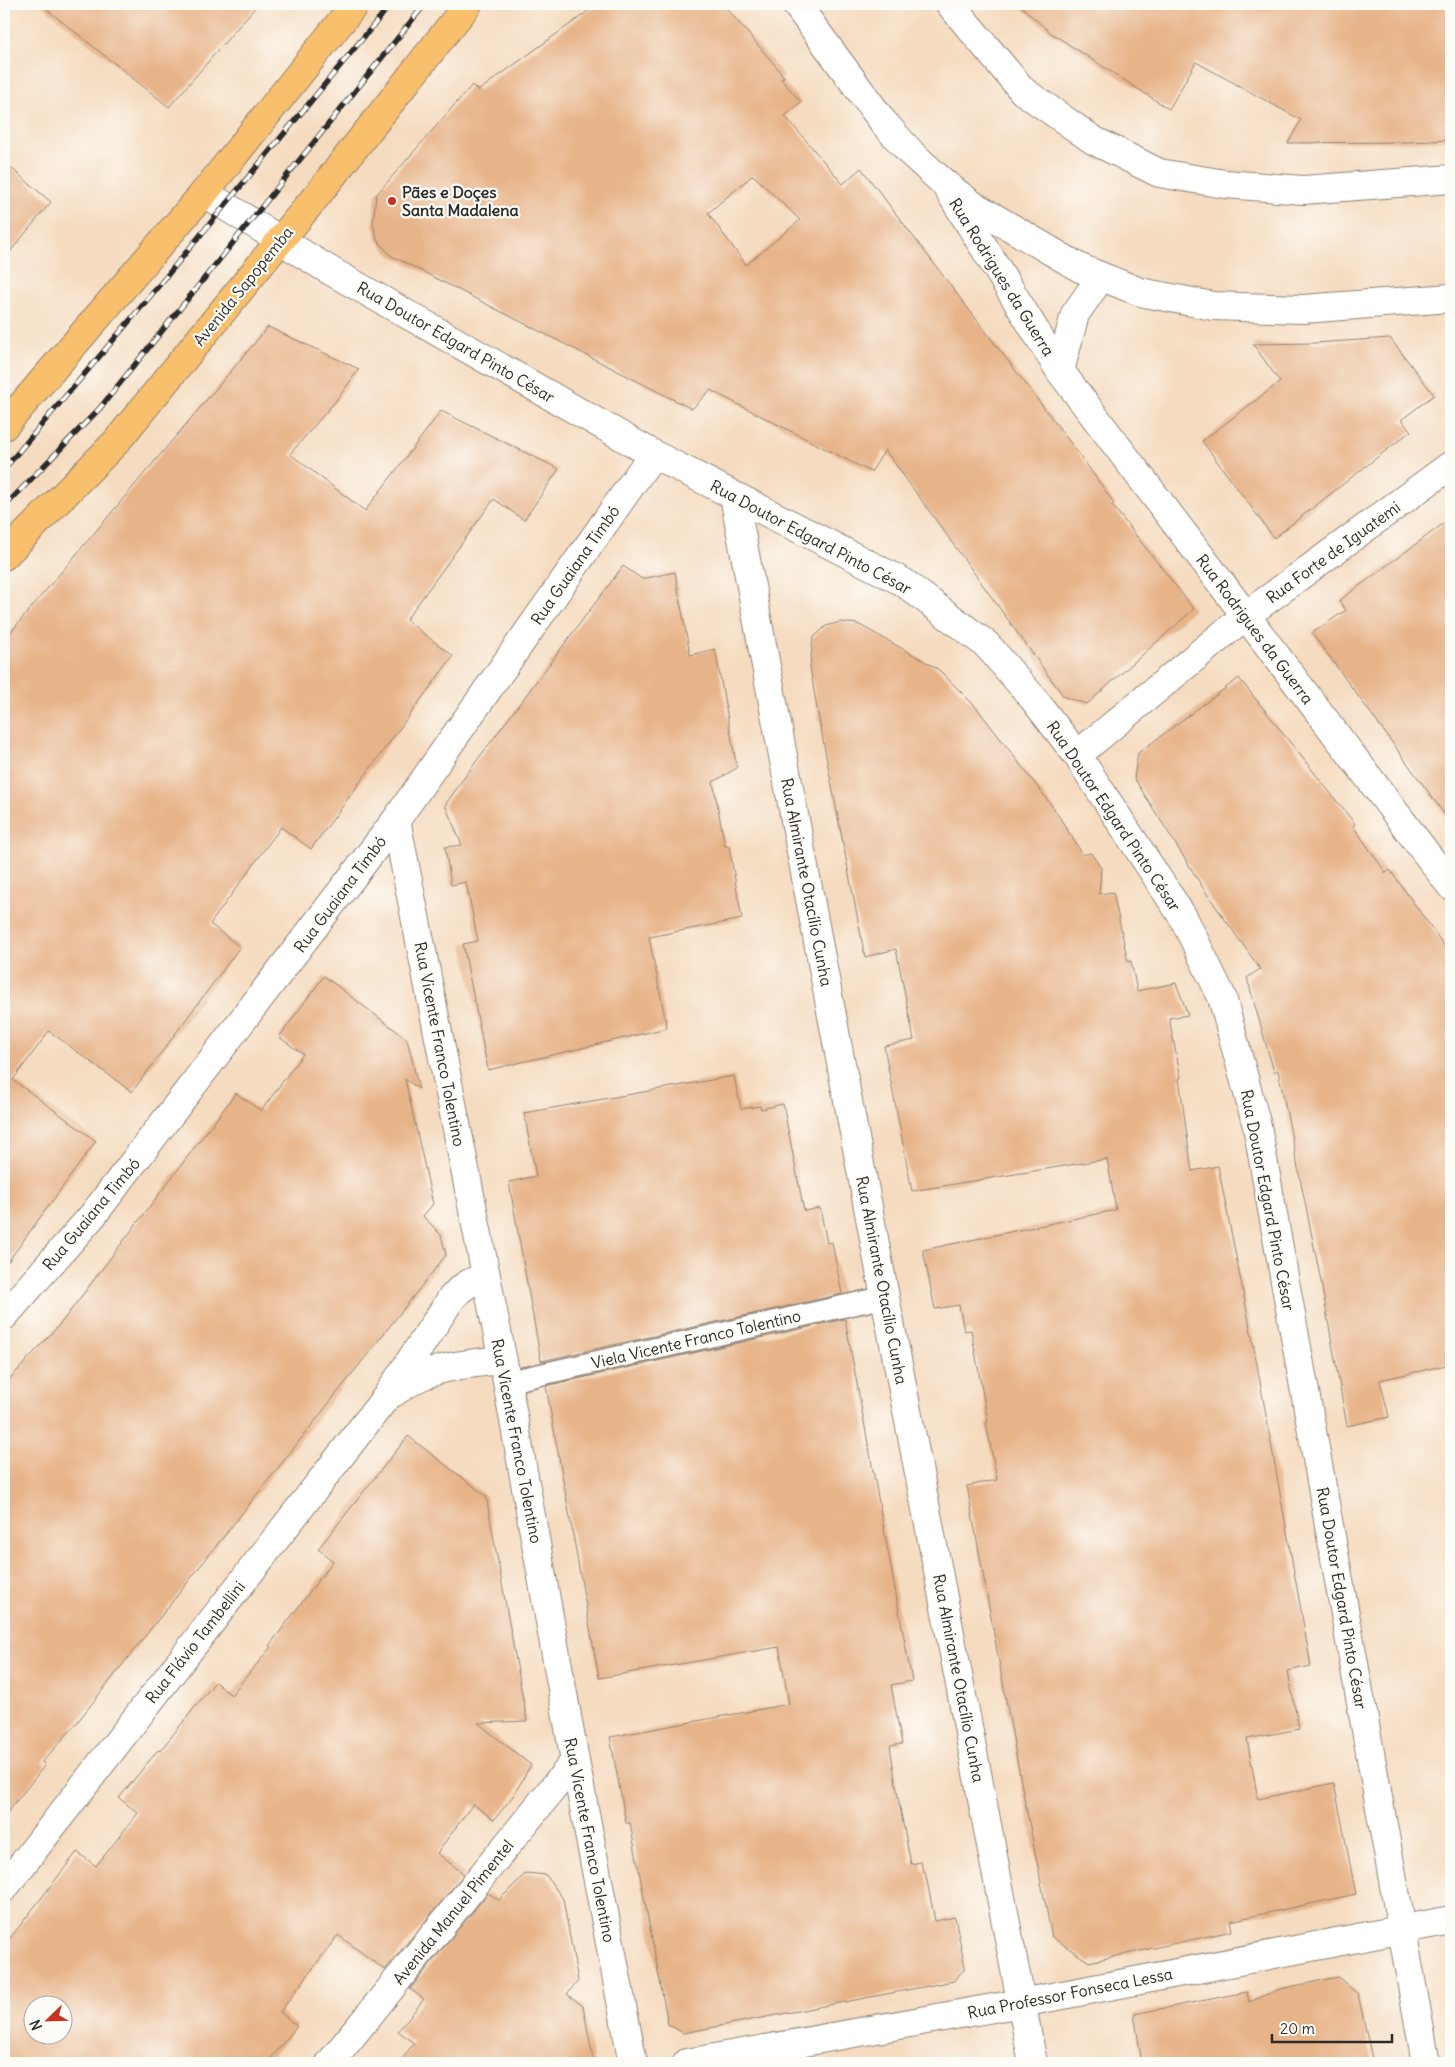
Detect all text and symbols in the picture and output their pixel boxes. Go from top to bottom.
place label: Pães e Doçes Santa Madalena [402,182,519,220]
street label: Rua Rodrigues da Guerra [945,194,1059,360]
marker: Pães e Doçes Santa Madalena [386,195,398,207]
street label: Avenida Sapopemba [189,222,297,350]
street label: Rua Doutor Edgard Pinto César [354,277,559,407]
street label: Rua Doutor Edgard Pinto César [707,475,915,599]
street label: Rua Forte de Iguatemi [1262,497,1404,607]
street label: Rua Guaiana Timbó [526,502,624,628]
street label: Rua Rodrigues da Guerra [1192,550,1318,708]
street label: Rua Doutor Edgard Pinto César [1043,717,1185,915]
street label: Rua Almirante Otacílio Cunha [777,776,837,988]
street label: Rua Guaiana Timbó [290,832,390,956]
street label: Rua Vicente Franco Tolentino [410,940,470,1148]
street label: Rua Doutor Edgard Pinto César [1237,1088,1299,1313]
street label: Rua Guaiana Timbó [38,1154,144,1274]
street label: Rua Almirante Otacílio Cunha [852,1174,912,1386]
street label: Viela Vicente Franco Tolentino [589,1305,803,1373]
street label: Rua Vicente Franco Tolentino [487,1337,547,1545]
street label: Rua Doutor Edgard Pinto César [1313,1485,1371,1711]
street label: Rua Almirante Otacílio Cunha [929,1572,989,1784]
street label: Rua Flávio Tambellini [141,1577,249,1707]
street label: Rua Vicente Franco Tolentino [560,1736,620,1944]
street label: Avenida Manuel Pimentel [388,1836,518,1988]
street label: Rua Professor Fonseca Lessa [966,1963,1174,2023]
north arrow [22,1994,72,2044]
scale bar [1272,2012,1392,2044]
text: N [26,2017,46,2033]
text: 20 m [1280,2019,1315,2038]

